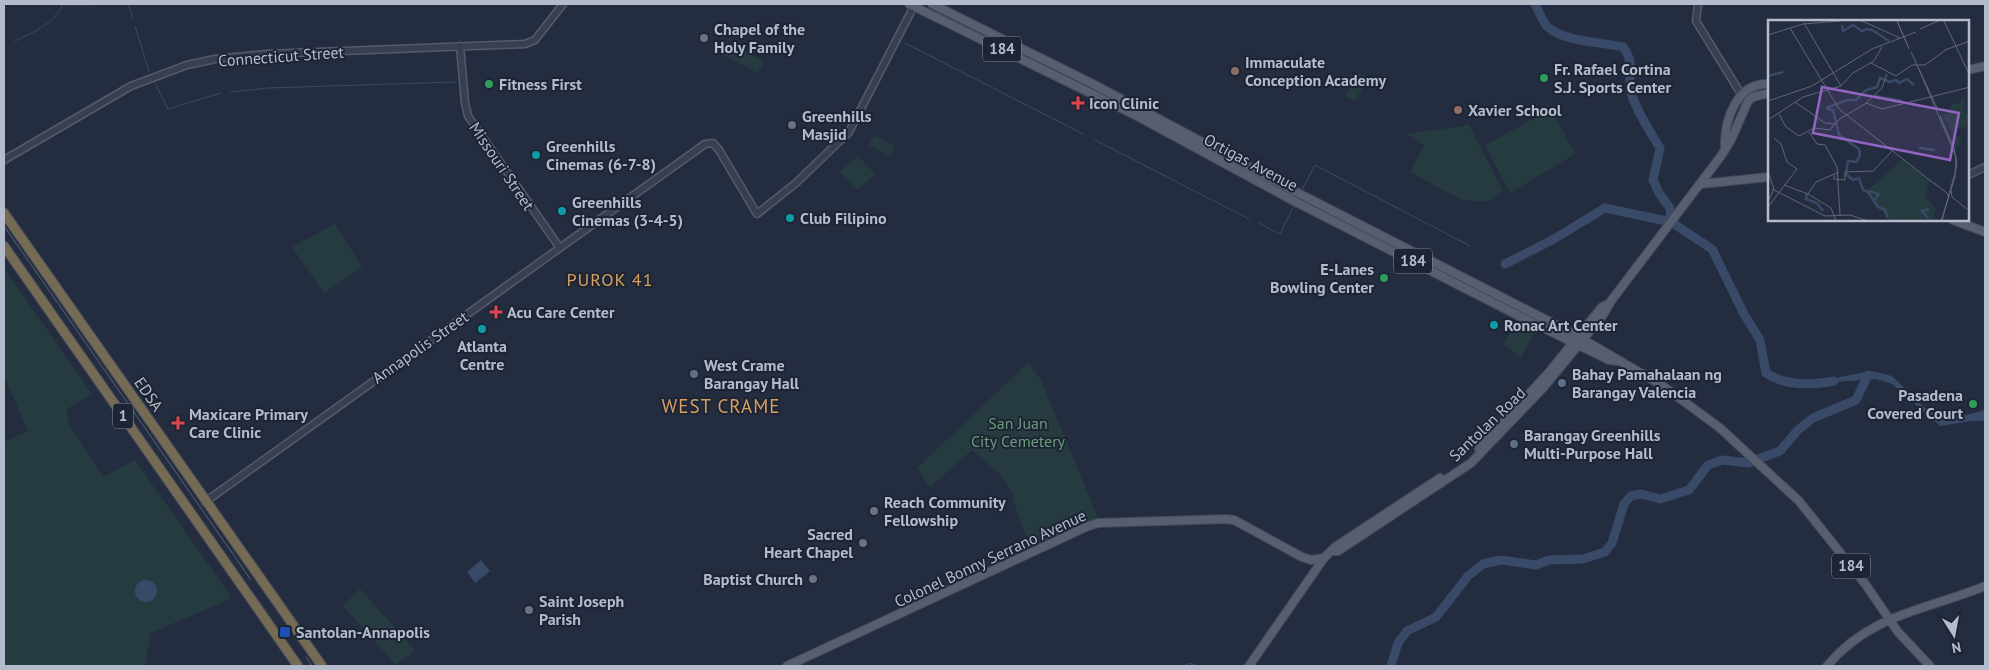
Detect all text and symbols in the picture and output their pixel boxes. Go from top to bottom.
place label: Chapel of the Holy Family [714,19,805,57]
inset map [1768,20,1969,221]
marker: Chapel of the Holy Family [698,32,710,44]
road number: 184 [983,36,1021,62]
street label: Connecticut Street [217,42,345,70]
place label: Immaculate Conception Academy [1245,52,1387,90]
place label: Fr. Rafael Cortina S.J. Sports Center [1554,59,1671,97]
marker: Immaculate Conception Academy [1229,65,1241,77]
marker: Fr. Rafael Cortina S.J. Sports Center [1538,72,1550,84]
place label: Fitness First [499,74,582,94]
marker: Fitness First [483,78,495,90]
place label: Icon Clinic [1089,93,1159,113]
marker: Icon Clinic [1071,96,1085,110]
place label: Xavier School [1468,100,1562,120]
marker: Xavier School [1452,104,1464,116]
place label: Greenhills Masjid [802,106,872,144]
street label: Missouri Street [465,118,539,215]
marker: Greenhills Masjid [786,119,798,131]
street label: Ortigas Avenue [1201,129,1301,195]
place label: Greenhills Cinemas (6-7-8) [546,136,656,174]
marker: Greenhills Cinemas (6-7-8) [530,149,542,161]
place label: Greenhills Cinemas (3-4-5) [572,192,683,230]
marker: Greenhills Cinemas (3-4-5) [556,205,568,217]
place label: Club Filipino [800,208,887,228]
marker: Club Filipino [784,212,796,224]
road number: 184 [1394,248,1432,274]
place label: E-Lanes Bowling Center [1270,259,1374,297]
district label: PUROK 41 [567,268,653,291]
marker: E-Lanes Bowling Center [1378,272,1390,284]
place label: Acu Care Center [507,302,615,322]
marker: Acu Care Center [489,305,503,319]
street label: Annapolis Street [368,306,472,388]
place label: Ronac Art Center [1504,315,1618,335]
marker: Ronac Art Center [1488,319,1500,331]
marker: Atlanta Centre [476,323,488,335]
place label: Atlanta Centre [457,336,507,374]
place label: West Crame Barangay Hall [704,355,799,393]
place label: Bahay Pamahalaan ng Barangay Valencia [1572,364,1722,402]
marker: West Crame Barangay Hall [688,368,700,380]
street label: EDSA [130,373,168,415]
marker: Bahay Pamahalaan ng Barangay Valencia [1556,377,1568,389]
street label: Santolan Road [1445,383,1529,465]
place label: Pasadena Covered Court [1867,385,1963,423]
district label: WEST CRAME [662,394,780,418]
marker: Pasadena Covered Court [1967,398,1979,410]
road number: 1 [113,404,133,428]
place label: Maxicare Primary Care Clinic [189,404,308,442]
park label: San Juan City Cemetery [971,413,1066,451]
marker: Maxicare Primary Care Clinic [171,416,185,430]
place label: Barangay Greenhills Multi-Purpose Hall [1524,425,1661,463]
marker: Barangay Greenhills Multi-Purpose Hall [1508,438,1520,450]
place label: Reach Community Fellowship [884,492,1006,530]
marker: Reach Community Fellowship [868,505,880,517]
street label: Colonel Bonny Serrano Avenue [891,505,1089,611]
place label: Sacred Heart Chapel [764,524,853,562]
marker: Sacred Heart Chapel [857,537,869,549]
road number: 184 [1832,554,1870,578]
place label: Baptist Church [703,569,803,589]
marker: Baptist Church [807,573,819,585]
place label: Saint Joseph Parish [539,591,624,629]
marker: Saint Joseph Parish [523,604,535,616]
north arrow [1929,610,1979,660]
place label: Santolan-Annapolis [296,622,430,642]
marker: Santolan-Annapolis [278,625,292,639]
text: N [1950,638,1963,657]

